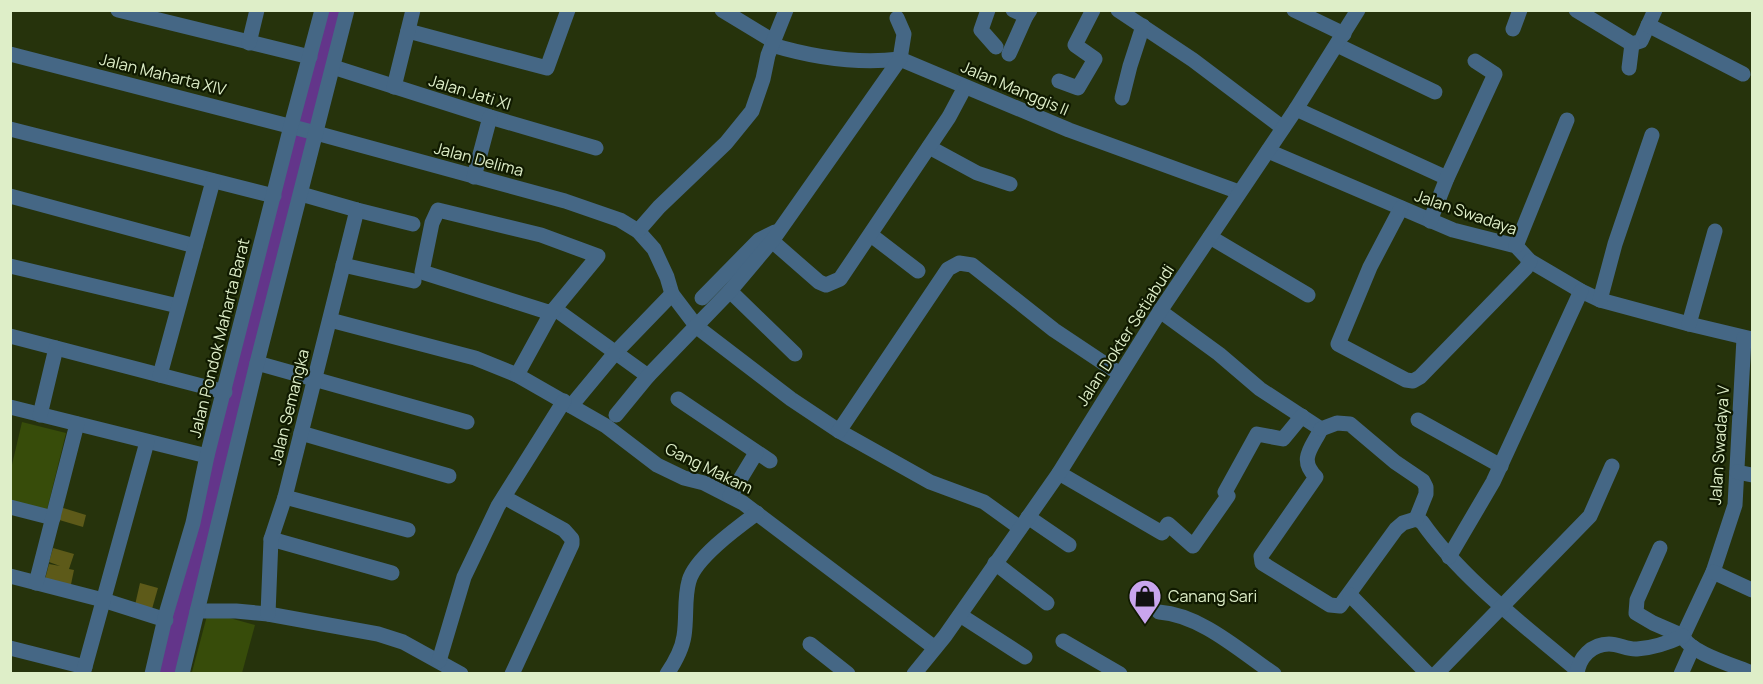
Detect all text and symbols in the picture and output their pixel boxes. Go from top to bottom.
street label: Jalan Maharta XIV [97,48,229,100]
street label: Jalan Manggis II [958,55,1072,121]
street label: Jalan Jati XI [426,69,514,115]
street label: Jalan Delima [432,137,526,181]
street label: Jalan Swadaya [1412,184,1520,240]
street label: Jalan Pondok Maharta Barat [184,236,254,440]
street label: Jalan Dokter Setiabudi [1071,260,1179,410]
street label: Jalan Semangka [264,347,314,467]
street label: Jalan Swadaya V [1704,384,1734,506]
street label: Gang Makam [661,437,757,499]
shop icon: Canang Sari [1127,578,1163,625]
place label: Canang Sari [1168,585,1257,607]

